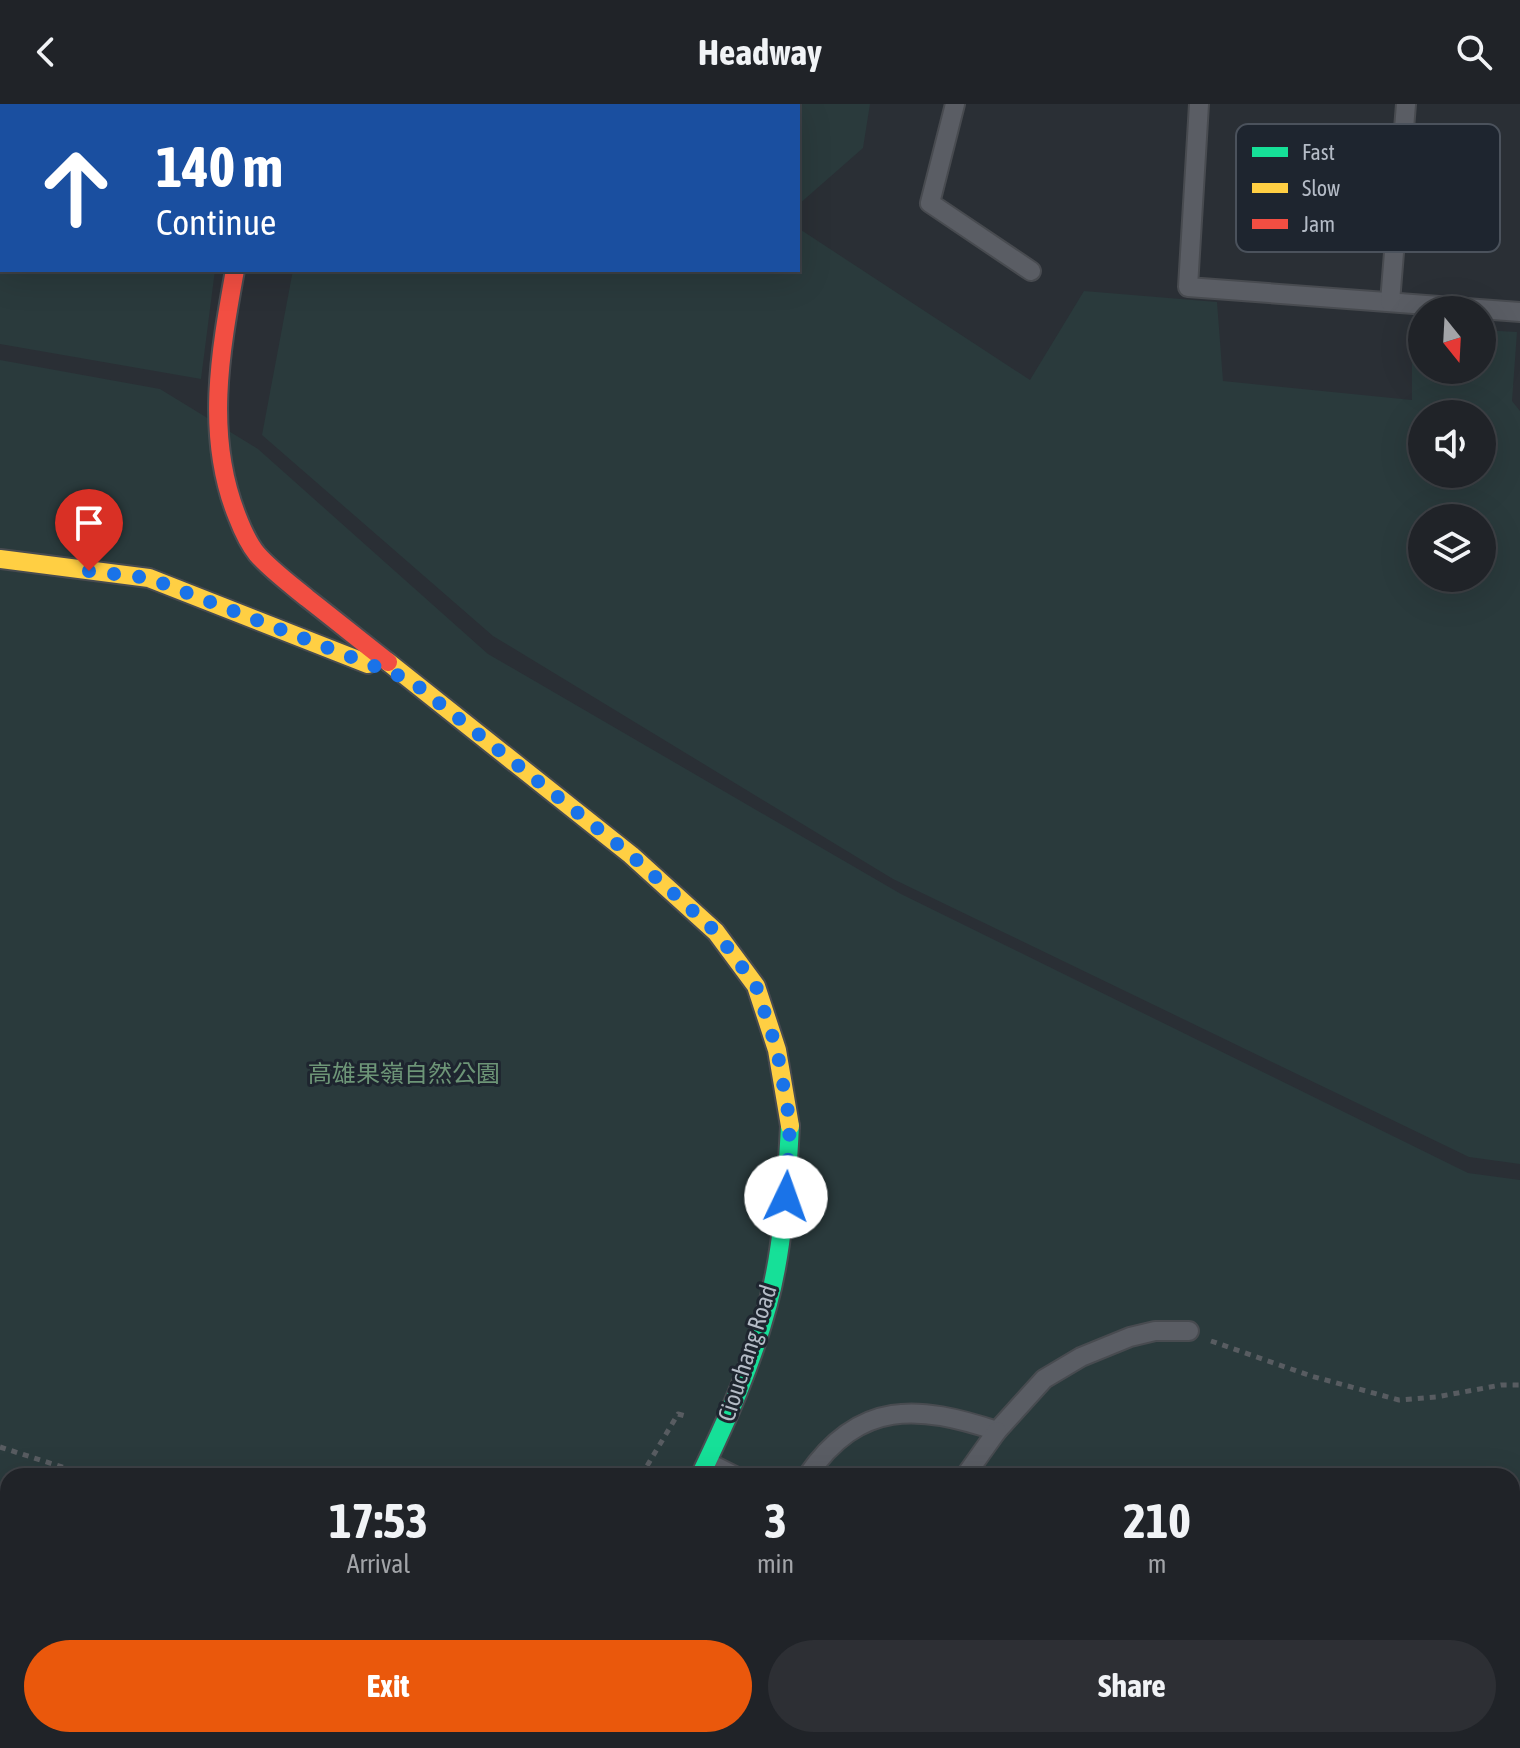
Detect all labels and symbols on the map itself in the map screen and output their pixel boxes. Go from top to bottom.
legend [1236,124,1500,252]
text: Fast [1302,139,1335,165]
text: Slow [1302,175,1340,201]
text: Jam [1302,211,1335,237]
north arrow [1408,296,1496,384]
pin [55,489,123,571]
park label: 高雄果嶺自然公園 [308,1060,500,1087]
position arrow [744,1155,828,1239]
street label: Ciouchang Road [712,1281,782,1425]

